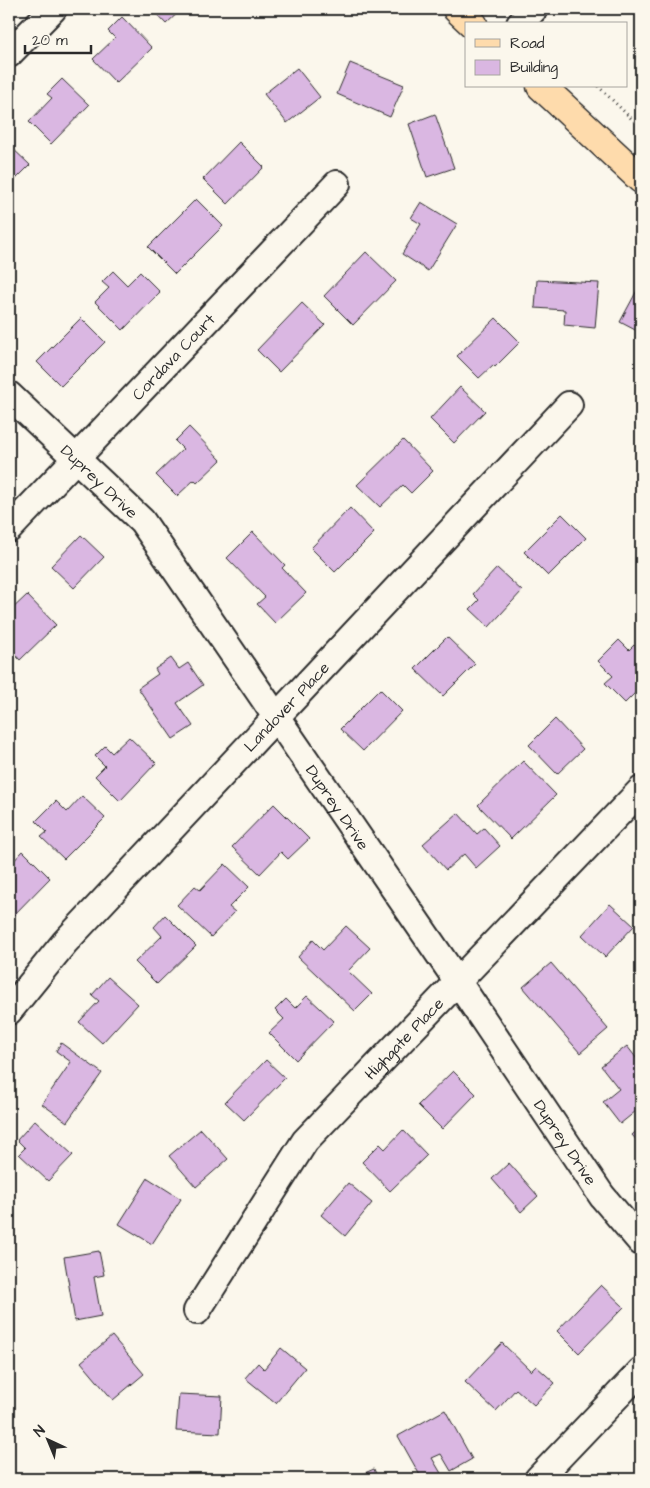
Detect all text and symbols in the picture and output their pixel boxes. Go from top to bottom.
scale bar [25,22,91,54]
legend [465,22,628,88]
text: 20 m [32,30,68,51]
text: Road [510,33,545,54]
text: Building [510,57,558,79]
street label: Cordava Court [127,309,221,405]
street label: Duprey Drive [56,440,143,524]
street label: Landover Place [239,657,335,757]
street label: Duprey Drive [300,761,374,855]
street label: Highgate Place [360,993,449,1085]
street label: Duprey Drive [528,1096,602,1190]
north arrow [22,1416,72,1466]
text: N [30,1421,50,1442]

